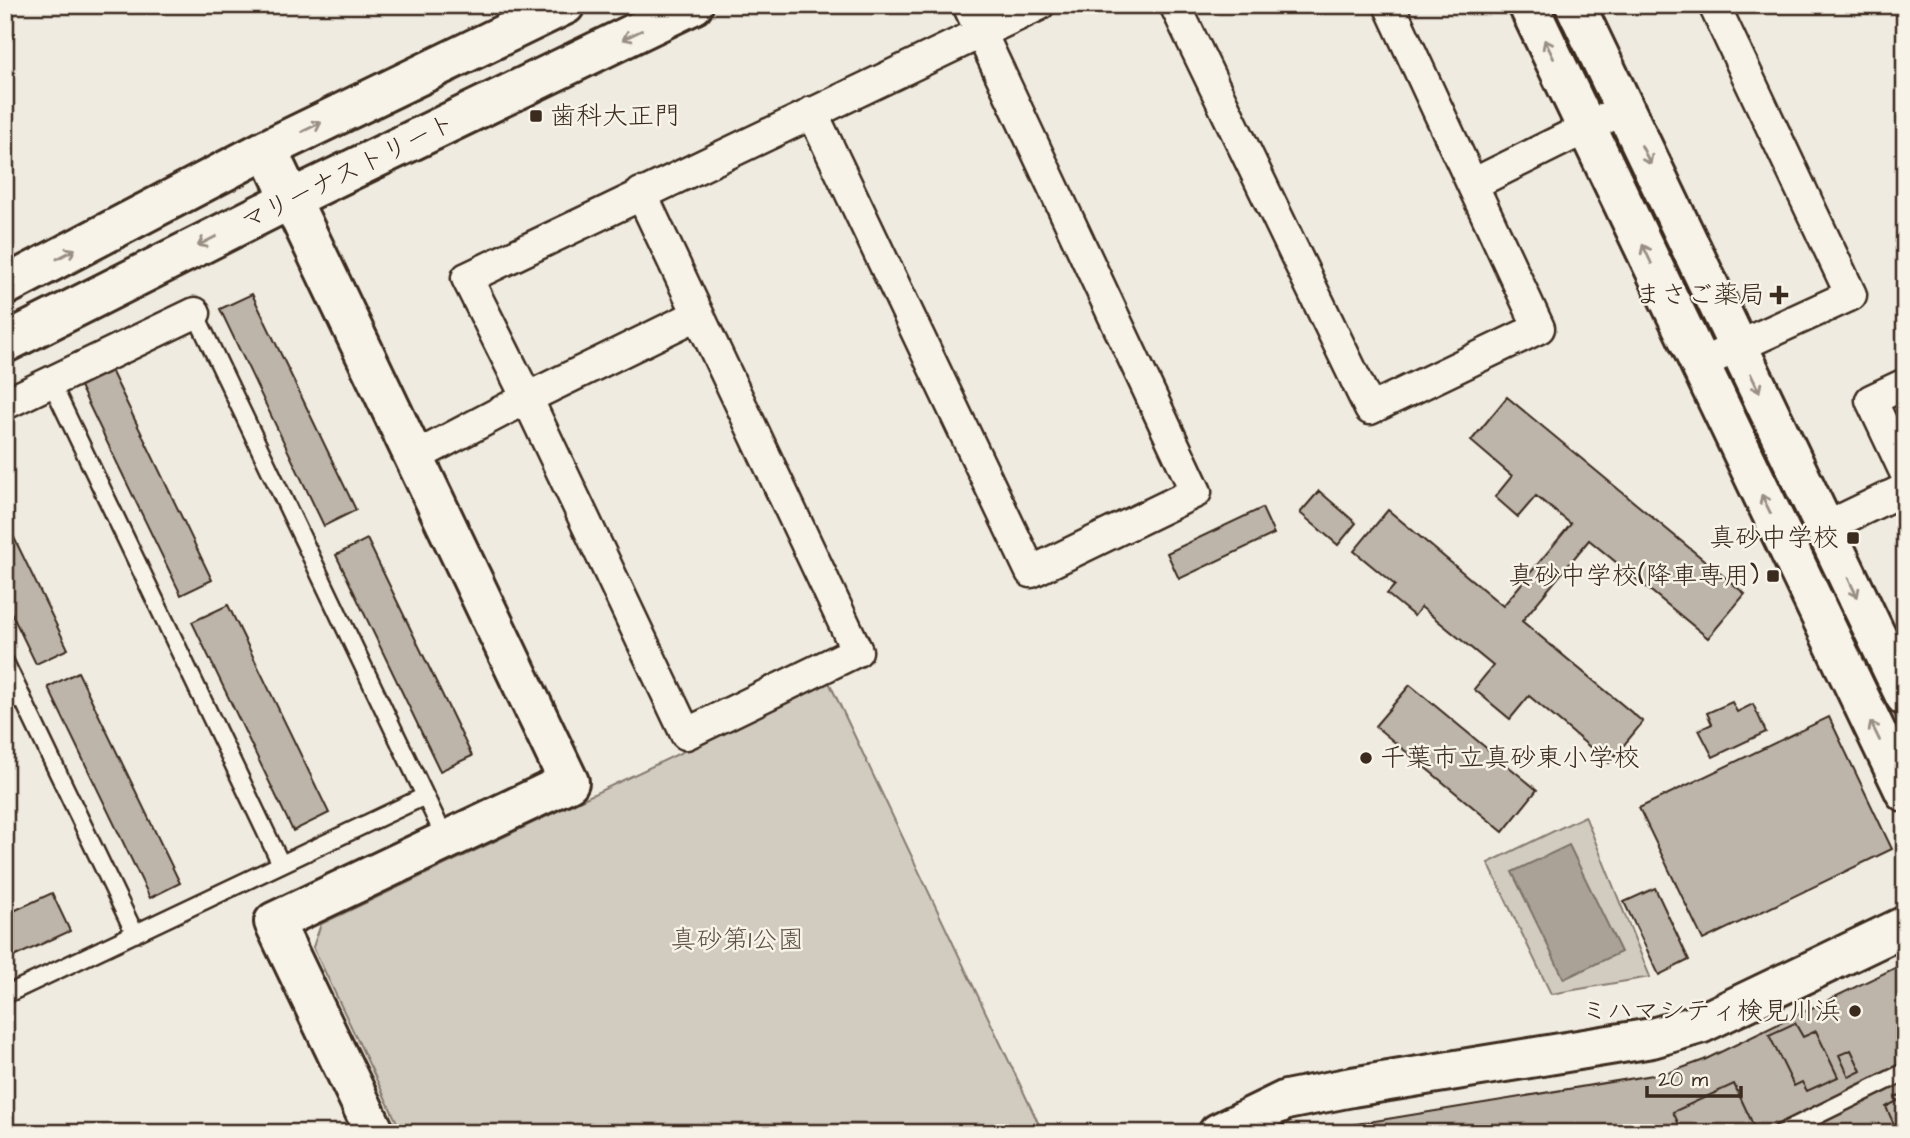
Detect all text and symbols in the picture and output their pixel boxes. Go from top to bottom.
one-way arrow [622,29,643,42]
one-way arrow [1542,39,1555,60]
place label: 歯科大正門 [550,98,680,134]
street label: マリーナストリート [234,104,462,240]
marker: 歯科大正門 [528,108,544,124]
one-way arrow [301,120,322,134]
one-way arrow [1640,144,1653,165]
one-way arrow [197,235,218,249]
one-way arrow [1640,244,1653,265]
one-way arrow [55,247,76,260]
place label: まさご薬局 [1635,277,1765,313]
marker: まさご薬局 [1771,287,1787,303]
one-way arrow [1748,372,1762,393]
one-way arrow [1759,494,1773,515]
place label: 真砂中学校 [1709,520,1839,556]
marker: 真砂中学校 [1845,530,1861,546]
place label: 真砂中学校(降車専用) [1508,558,1759,594]
marker: 真砂中学校(降車専用) [1765,568,1781,584]
one-way arrow [1847,577,1860,598]
one-way arrow [1868,721,1882,742]
place label: 千葉市立真砂東小学校 [1380,740,1640,776]
marker: 千葉市立真砂東小学校 [1358,750,1374,766]
park label: 真砂第1公園 [670,922,804,958]
place label: ミハマシティ検見川浜 [1581,993,1841,1029]
marker: ミハマシティ検見川浜 [1847,1003,1863,1019]
scale bar [1647,1054,1742,1098]
text: 20 m [1658,1065,1709,1094]

